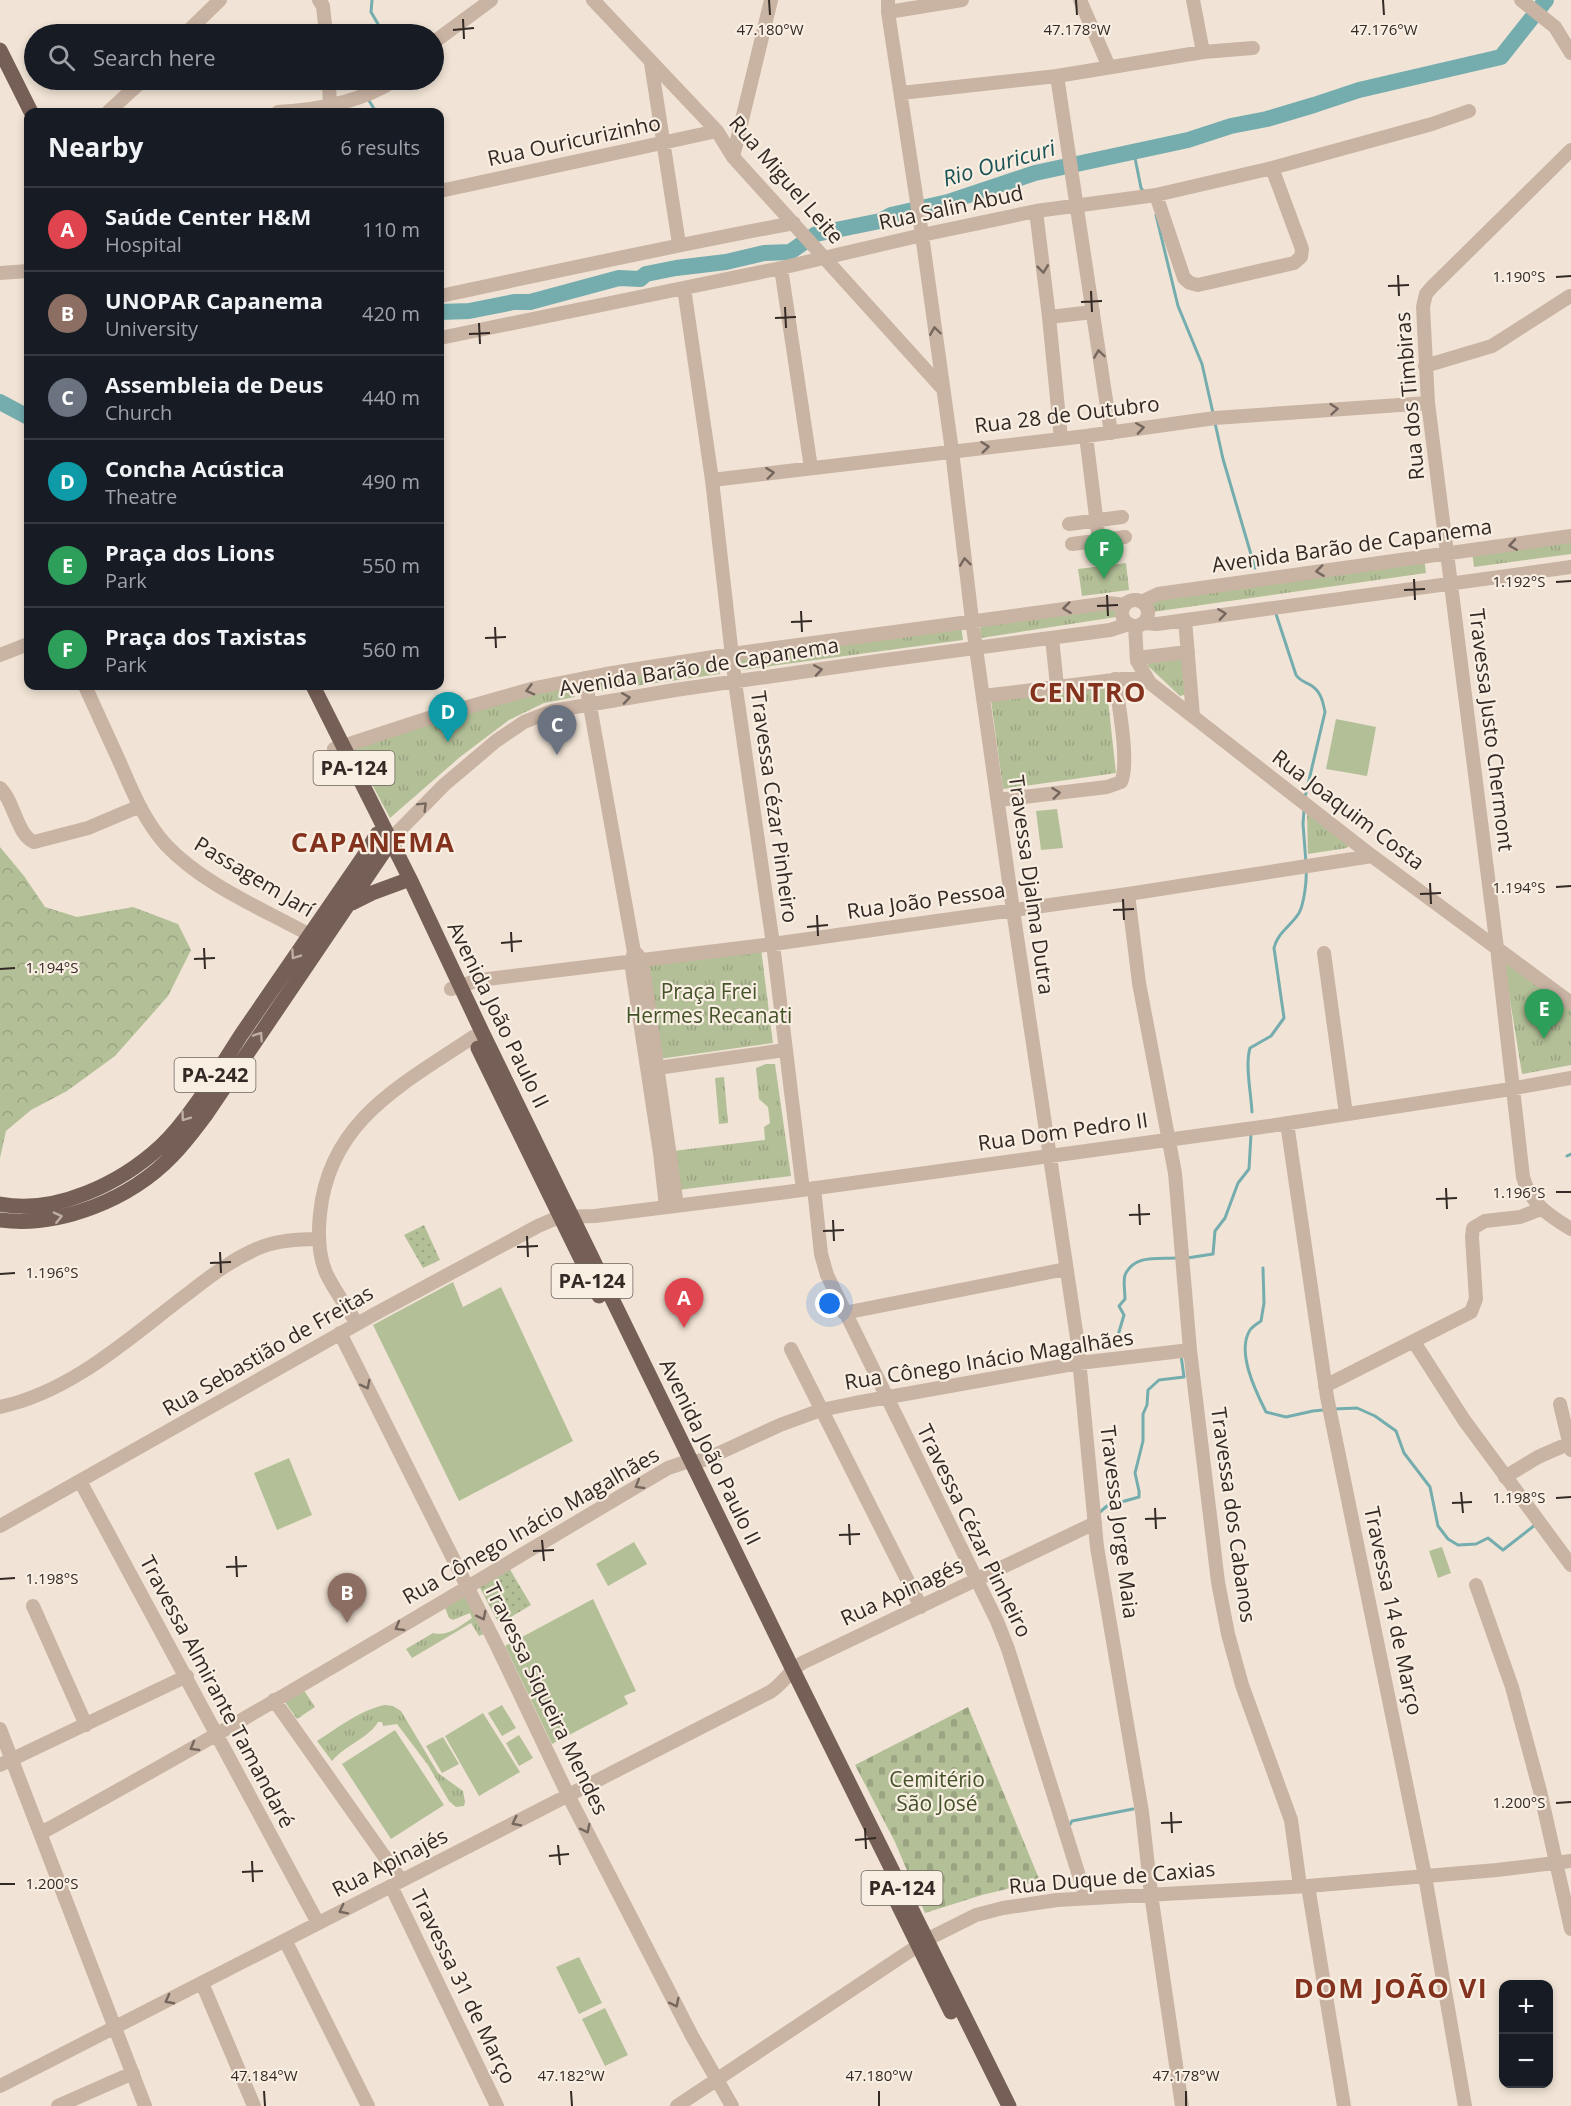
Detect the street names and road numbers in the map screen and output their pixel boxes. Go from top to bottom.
street label: Rua Ouricurizinho [485,108,663,172]
street label: Rua Miguel Leite [723,109,850,249]
street label: Rua Salin Abud [876,178,1026,236]
street label: Rua dos Timbiras [1388,311,1430,481]
street label: Rua 28 de Outubro [973,389,1161,439]
street label: Avenida Barão de Capanema [1210,511,1494,579]
street label: Travessa Justo Chermont [1463,607,1521,853]
street label: Avenida Barão de Capanema [557,630,841,702]
street label: Travessa Cézar Pinheiro [745,689,805,925]
street label: Rua Joaquim Costa [1267,743,1430,876]
road number: PA-124 [314,751,394,785]
street label: Travessa Djalma Dutra [1003,773,1061,996]
street label: Passagem Jarí [189,829,320,923]
street label: Rua João Pessoa [845,875,1007,925]
street label: Avenida João Paulo II [442,917,556,1112]
road number: PA-242 [174,1058,256,1092]
street label: Rua Dom Pedro II [976,1105,1150,1157]
road number: PA-124 [552,1264,632,1298]
street label: Rua Sebastião de Freitas [157,1278,378,1422]
street label: Rua Cônego Inácio Magalhães [842,1322,1135,1396]
street label: Avenida João Paulo II [654,1354,768,1549]
street label: Travessa dos Cabanos [1205,1405,1263,1624]
street label: Travessa Cézar Pinheiro [911,1419,1039,1642]
street label: Travessa Jorge Maia [1094,1424,1146,1620]
street label: Rua Cônego Inácio Magalhães [397,1440,664,1610]
street label: Travessa 14 de Março [1358,1504,1430,1718]
street label: Rua Apinagés [836,1550,967,1632]
street label: Travessa Almirante Tamandaré [134,1551,302,1833]
street label: Travessa Siqueira Mendes [478,1578,615,1819]
street label: Rua Apinajés [327,1821,452,1903]
street label: Rua Duque de Caxias [1008,1854,1216,1900]
road number: PA-124 [862,1871,942,1905]
street label: Travessa 31 de Março [405,1885,523,2088]

